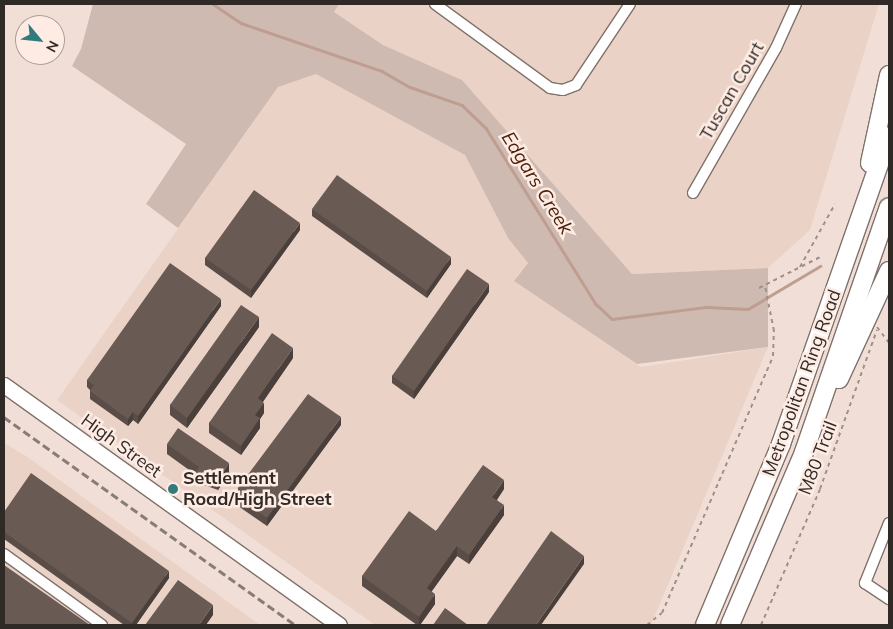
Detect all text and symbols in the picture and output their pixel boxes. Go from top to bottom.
north arrow [15,15,65,65]
text: N [42,38,63,55]
street label: Tuscan Court [695,38,769,144]
water label: Edgars Creek [496,127,578,239]
street label: Metropolitan Ring Road [758,287,846,479]
street label: High Street [77,410,165,482]
street label: M80 Trail [794,418,842,498]
place label: Settlement Road/High Street [183,468,331,510]
marker: Settlement Road/High Street [167,483,179,495]

